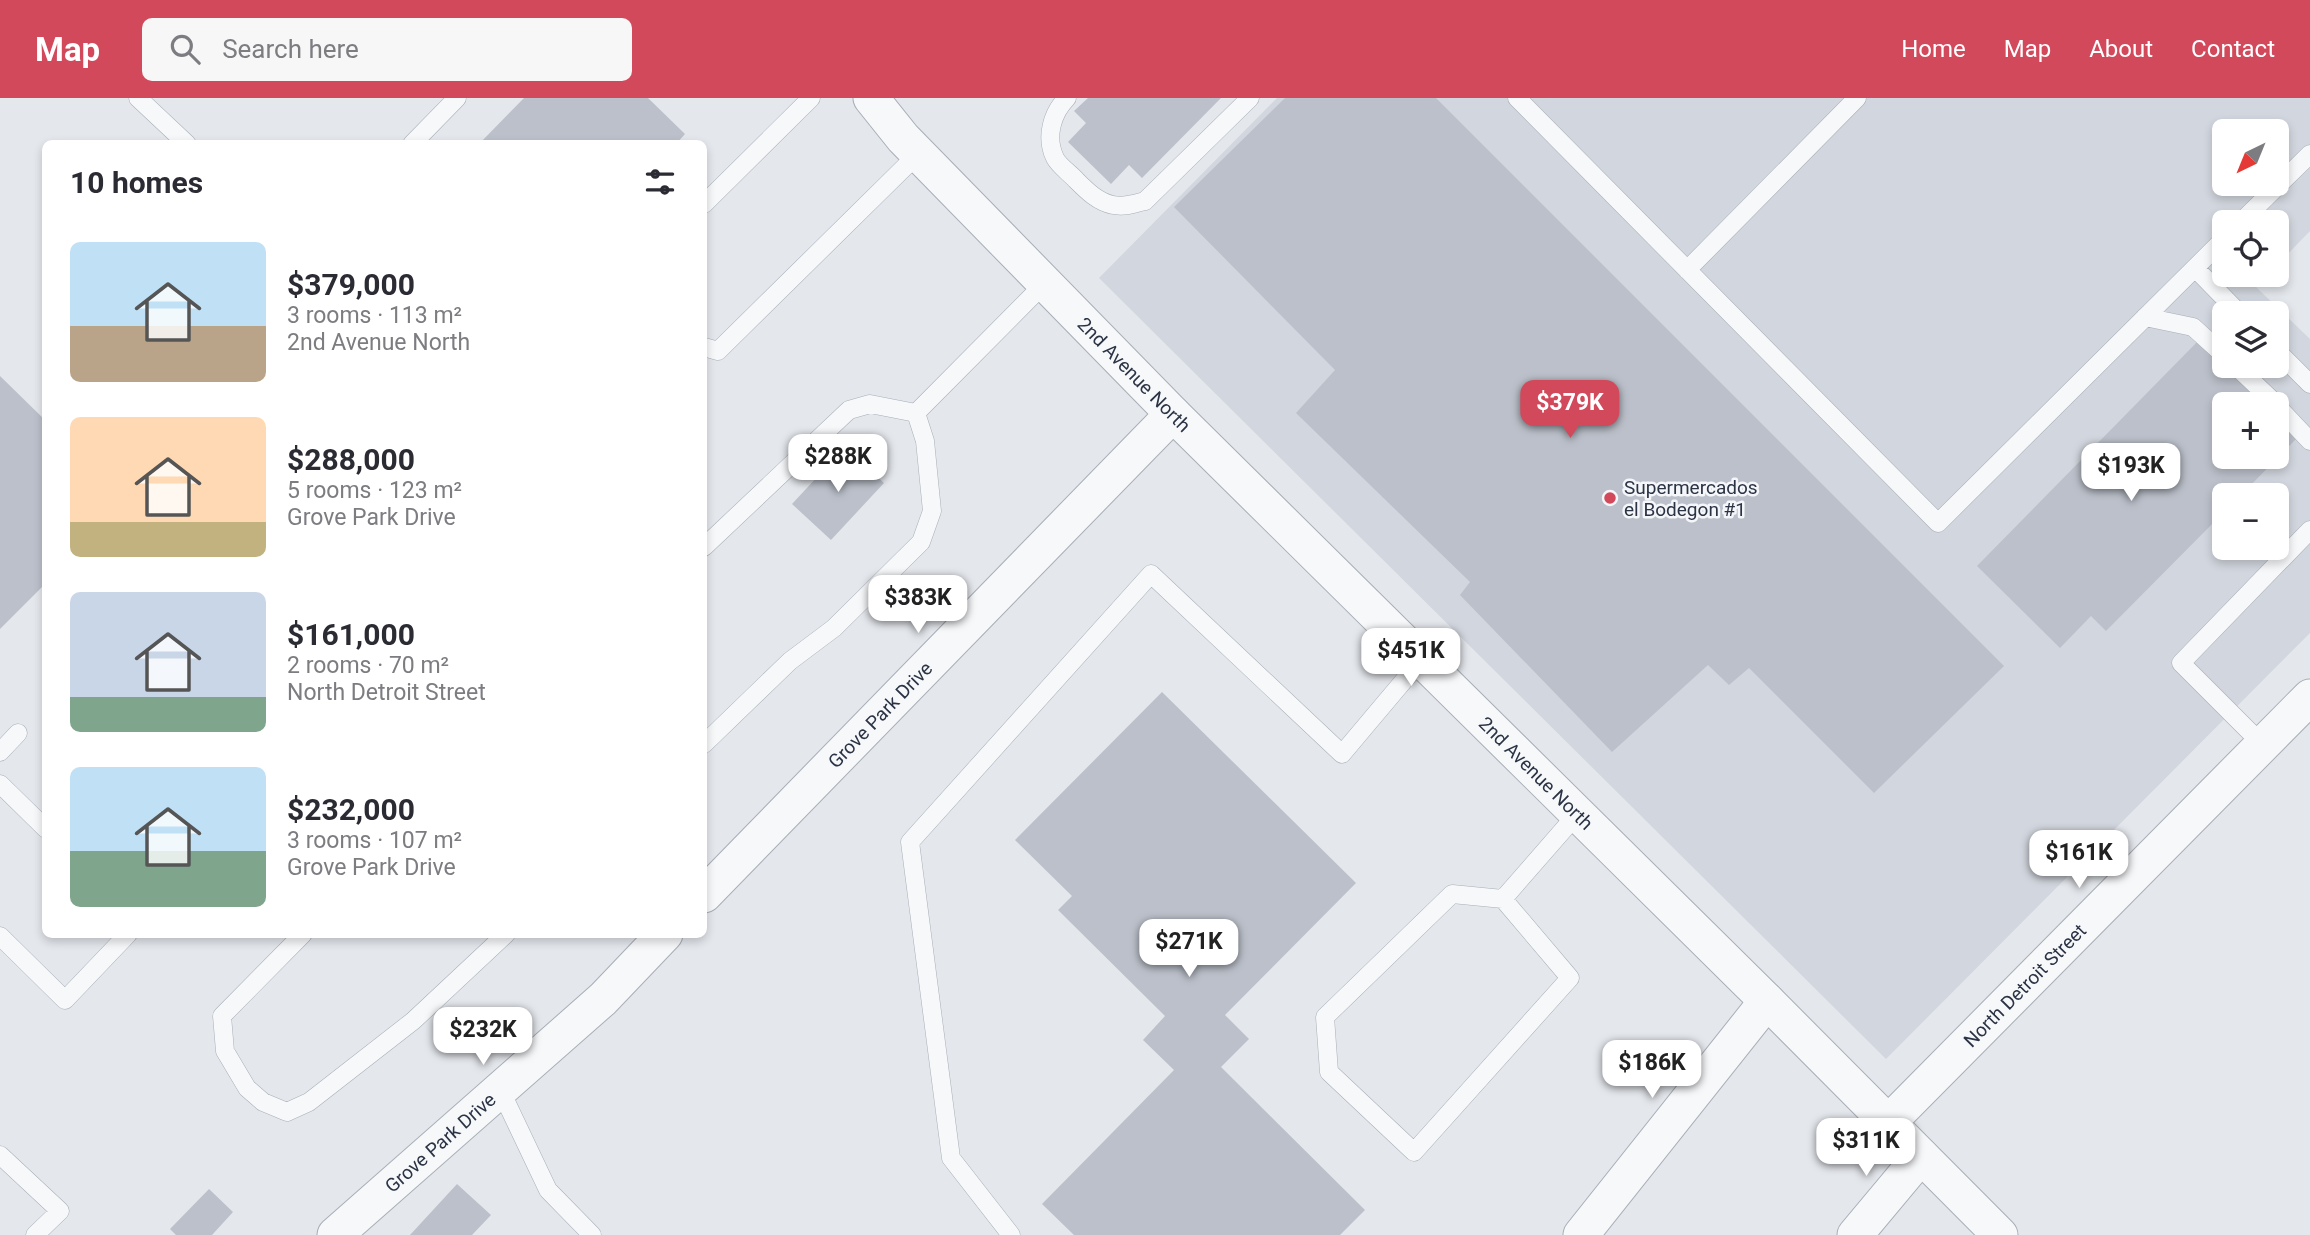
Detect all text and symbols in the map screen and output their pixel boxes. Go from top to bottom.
search box [142,18,632,81]
text: Map [35,30,100,69]
icon: search [166,30,204,68]
text: Search here [222,34,359,64]
text: Home [1901,35,1966,63]
text: Map [2004,35,2051,63]
text: About [2089,35,2153,63]
text: Contact [2191,35,2275,63]
north arrow [2212,119,2289,196]
map controls [2212,119,2289,560]
icon: filters [641,163,679,201]
text: 10 homes [70,165,203,200]
button: locate [2212,210,2289,287]
text: $379,000 [287,267,415,302]
icon: home [126,270,210,354]
button: layers [2212,301,2289,378]
text: 3 rooms · 113 m² [287,302,462,329]
street label: 2nd Avenue North [1073,313,1195,437]
text: 2nd Avenue North [287,329,470,356]
pin: $379K [1521,380,1619,440]
text: $379K [1536,389,1604,416]
button: + [2212,392,2289,469]
pin: $288K [789,434,887,494]
text: $288,000 [287,442,415,477]
text: $288K [804,443,872,470]
pin: $193K [2082,444,2180,503]
icon: home [126,445,210,529]
text: $193K [2097,452,2165,479]
place label: Supermercados el Bodegon #1 [1624,476,1758,521]
text: 5 rooms · 123 m² [287,477,462,504]
button: − [2212,483,2289,560]
marker: Supermercados el Bodegon #1 [1602,490,1618,506]
text: Grove Park Drive [287,504,456,531]
pin: $383K [869,575,967,635]
text: $383K [884,584,952,611]
text: $161,000 [287,617,415,652]
icon: home [126,620,210,704]
pin: $451K [1362,628,1460,688]
text: $451K [1377,637,1445,664]
text: 2 rooms · 70 m² [287,652,449,679]
street label: Grove Park Drive [823,657,937,773]
text: North Detroit Street [287,679,486,706]
street label: 2nd Avenue North [1474,712,1598,835]
text: $232,000 [287,792,415,827]
icon: home [126,795,210,879]
text: 3 rooms · 107 m² [287,827,462,854]
pin: $161K [2030,830,2128,890]
text: $161K [2045,839,2113,866]
text: Grove Park Drive [287,854,456,881]
street label: North Detroit Street [1959,919,2091,1052]
pin: $271K [1140,920,1238,979]
text: $271K [1155,928,1223,955]
pin: $232K [434,1007,532,1067]
text: $232K [449,1016,517,1043]
pin: $186K [1603,1040,1701,1100]
text: $186K [1618,1049,1686,1076]
street label: Grove Park Drive [380,1088,500,1198]
pin: $311K [1817,1118,1915,1178]
text: $311K [1832,1127,1900,1154]

